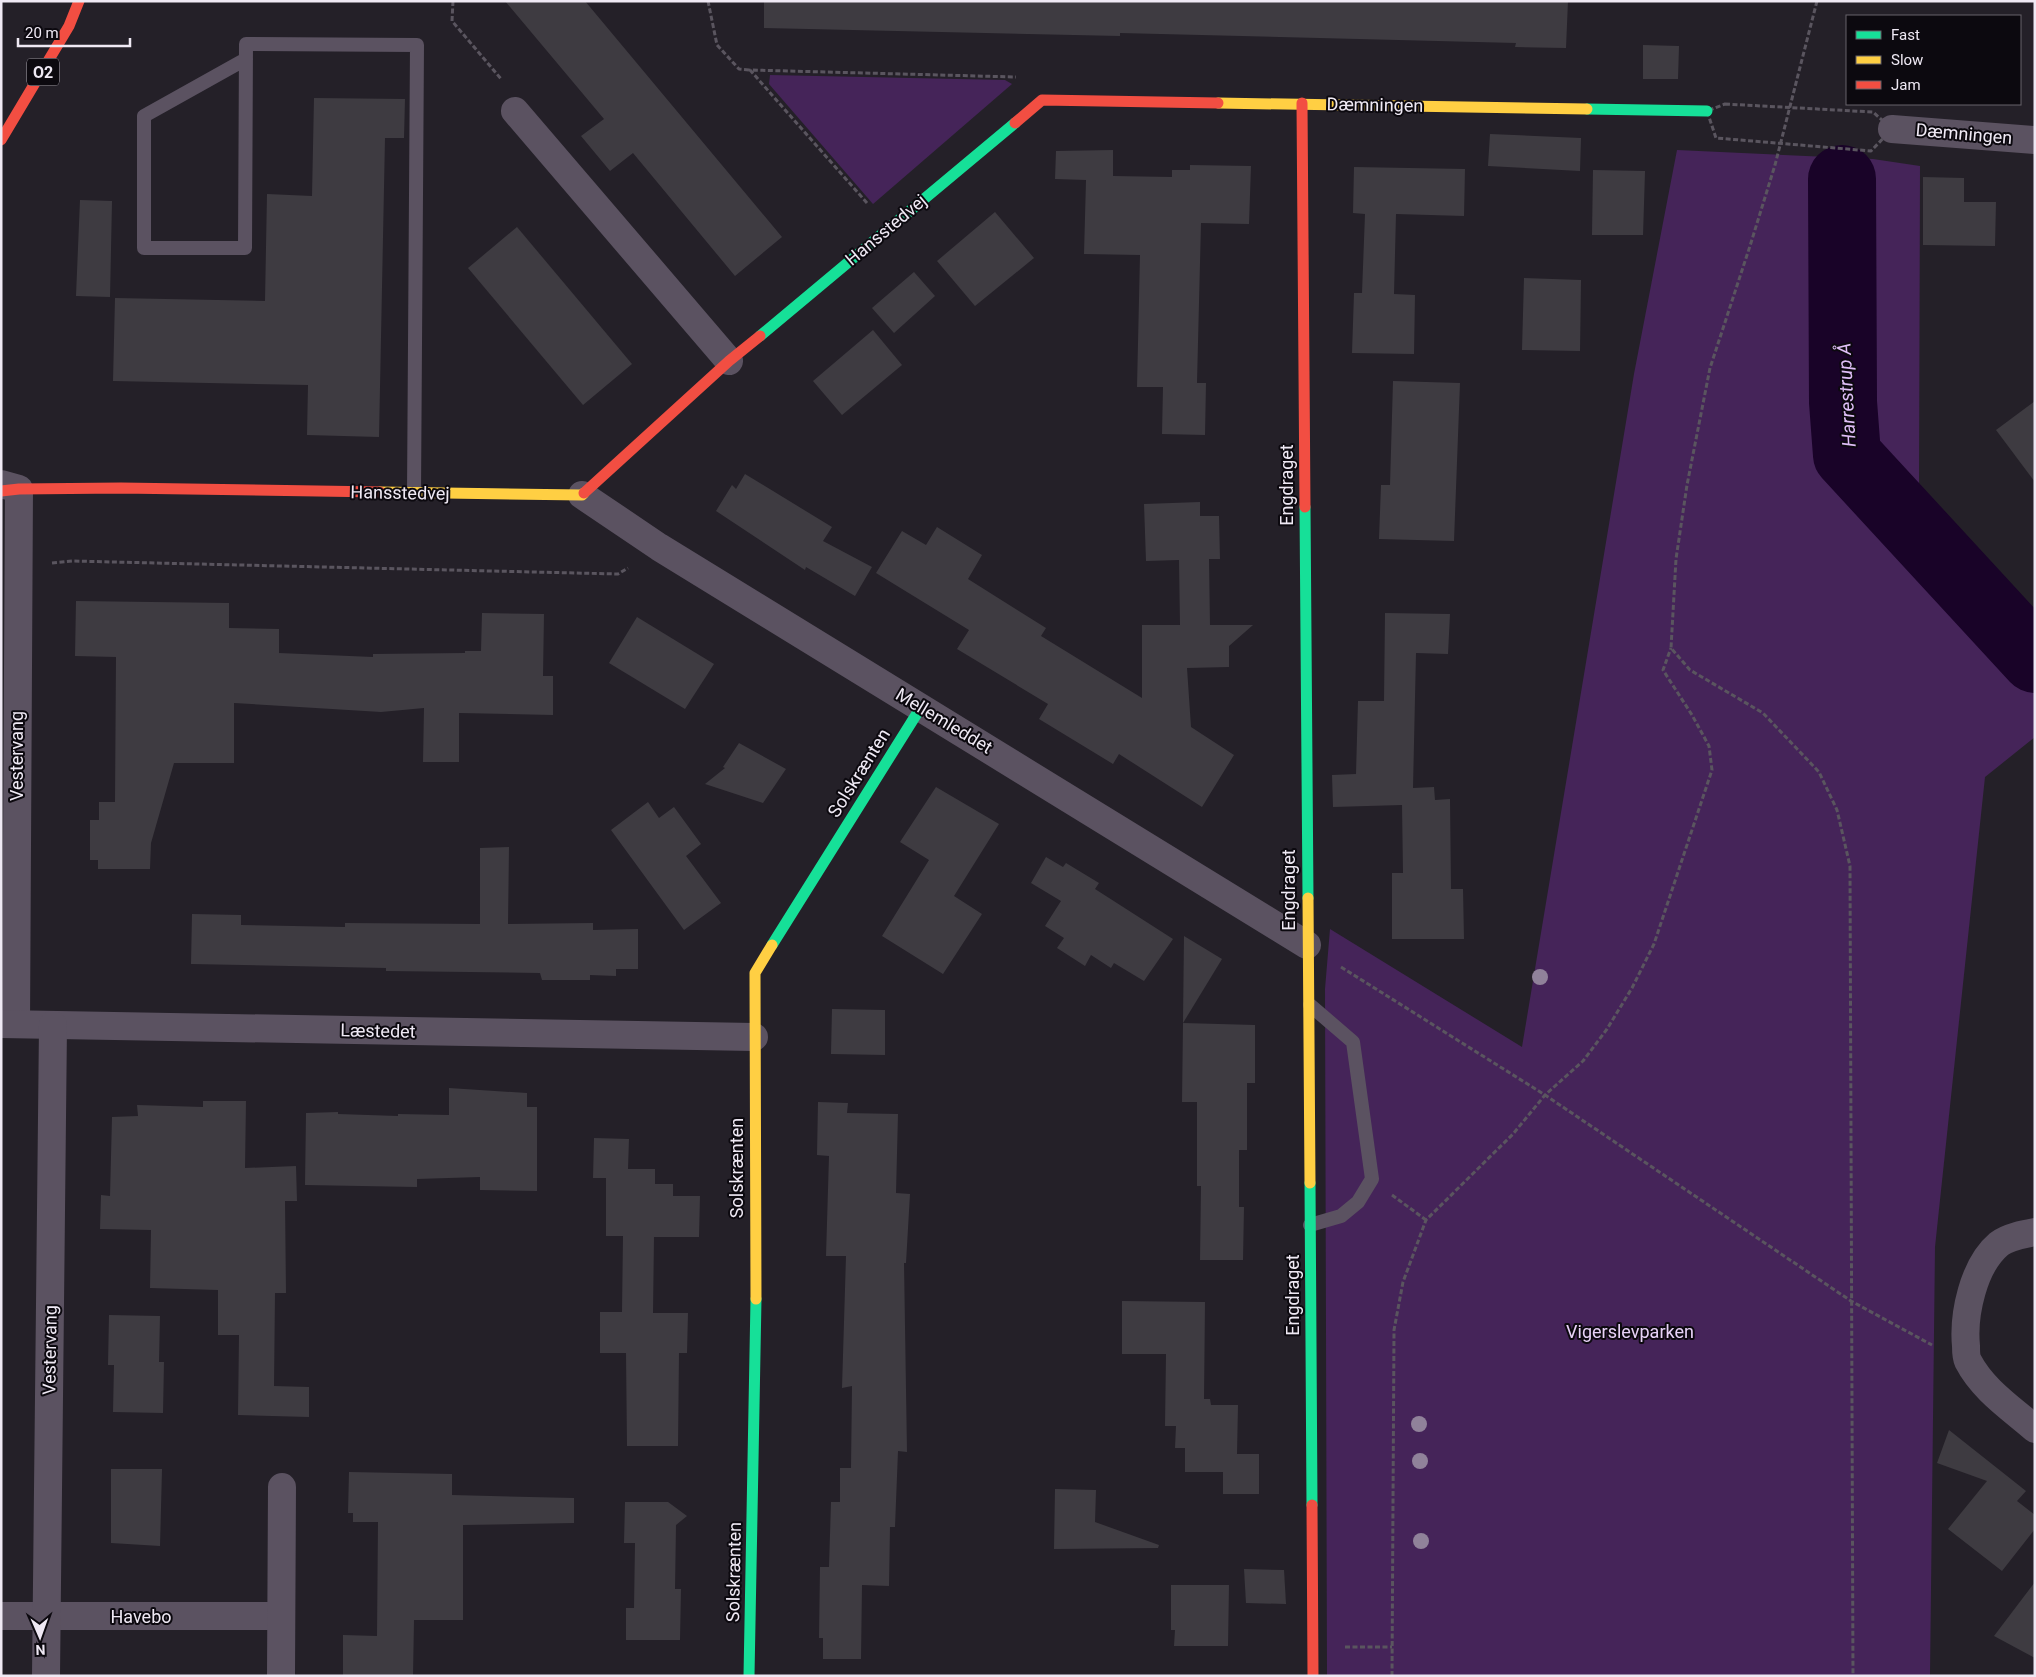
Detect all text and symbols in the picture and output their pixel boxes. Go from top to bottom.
scale bar [18,15,130,47]
legend [1846,15,2021,105]
text: 20 m [25,24,59,42]
text: Fast [1891,26,1920,44]
text: Slow [1891,51,1923,69]
road number: O2 [27,58,59,86]
text: Jam [1891,76,1921,94]
street label: Dæmningen [1327,93,1424,116]
street label: Dæmningen [1915,119,2013,148]
street label: Hansstedvej [841,190,930,270]
water label: Harrestrup Å [1832,342,1861,448]
street label: Engdraget [1276,444,1297,526]
street label: Hansstedvej [350,481,450,504]
street label: Mellemleddet [892,683,996,758]
street label: Vestervang [6,711,27,801]
street label: Solskrænten [823,725,894,821]
street label: Engdraget [1278,849,1299,931]
street label: Læstedet [340,1019,416,1042]
street label: Solskrænten [726,1118,747,1218]
street label: Engdraget [1282,1254,1303,1336]
street label: Vestervang [38,1305,61,1395]
park label: Vigerslevparken [1566,1321,1694,1342]
street label: Solskrænten [722,1522,745,1622]
street label: Havebo [110,1606,172,1627]
north arrow [15,1612,65,1662]
text: N [35,1642,46,1658]

